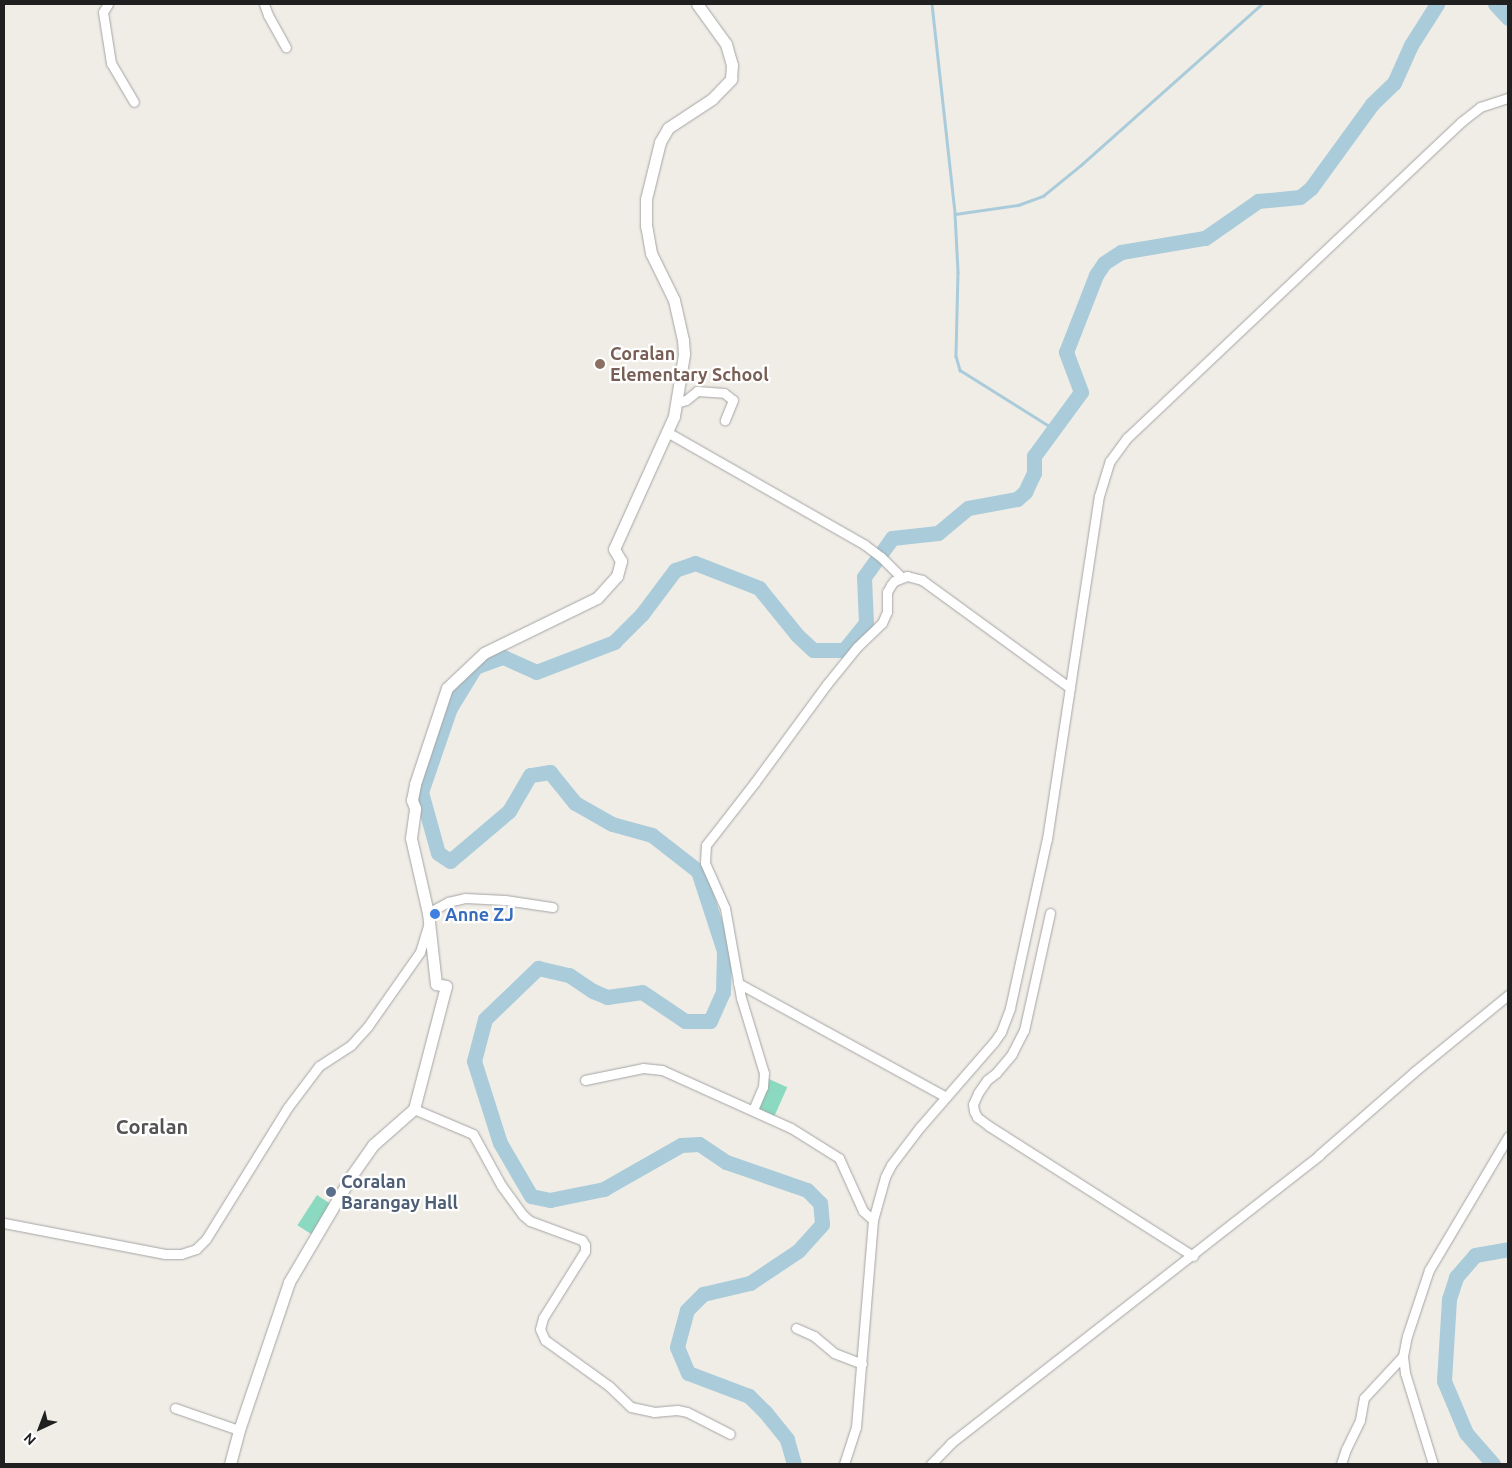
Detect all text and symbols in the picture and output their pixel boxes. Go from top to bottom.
place label: Coralan Elementary School [610,343,769,386]
marker: Coralan Elementary School [594,358,606,370]
place label: Anne ZJ [445,903,514,925]
marker: Anne ZJ [429,908,441,920]
district label: Coralan [116,1114,188,1138]
place label: Coralan Barangay Hall [341,1171,458,1214]
marker: Coralan Barangay Hall [325,1186,337,1198]
north arrow [15,1403,65,1453]
text: N [20,1430,39,1448]

